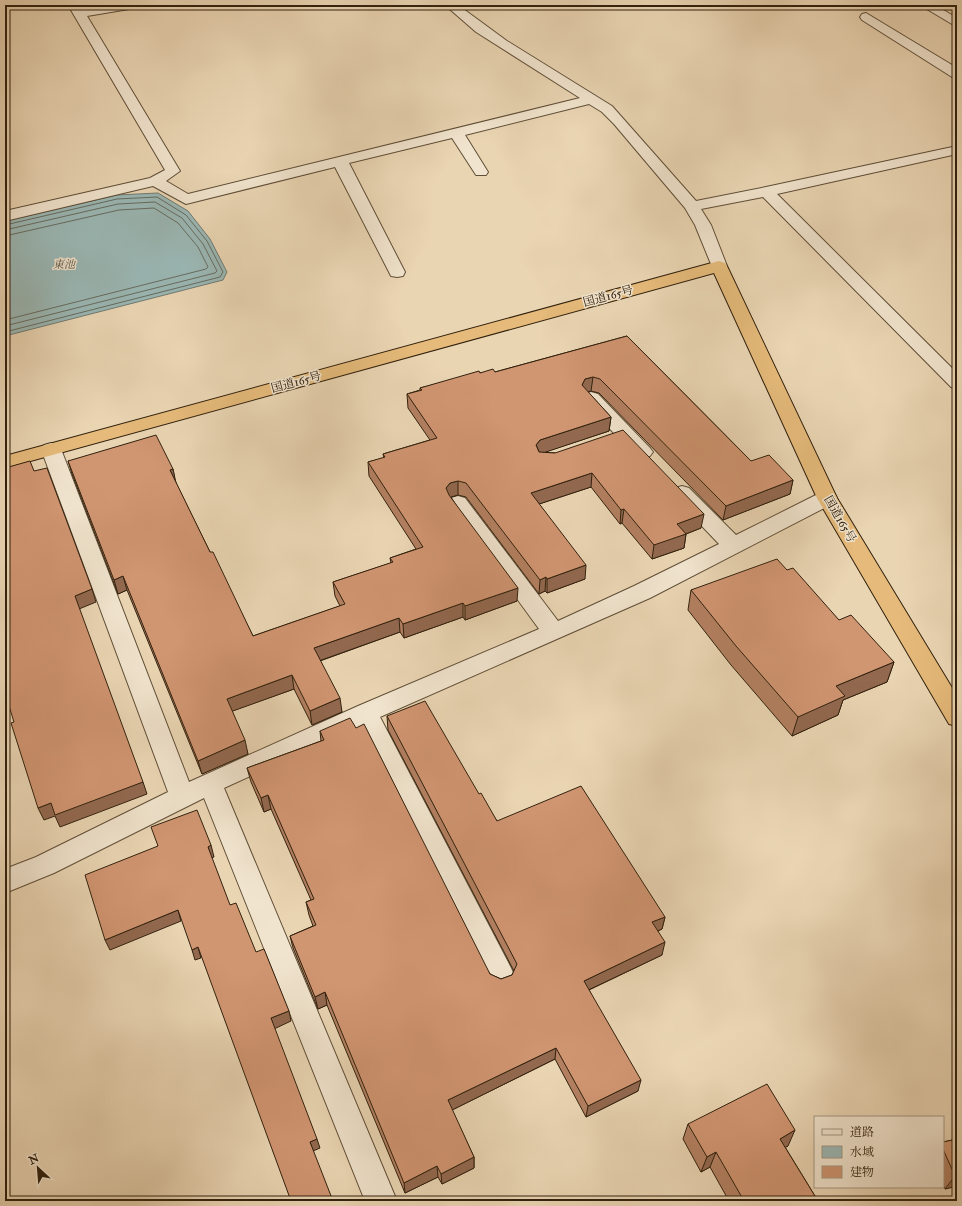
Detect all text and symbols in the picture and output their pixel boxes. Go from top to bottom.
water label: 東池 [53,258,77,271]
street label: 国道165号 [581,283,635,310]
street label: 国道165号 [269,369,323,396]
street label: 国道165号 [820,493,859,545]
legend [814,1116,944,1188]
text: 道路 [850,1125,874,1140]
text: 水域 [850,1145,874,1160]
north arrow [18,1148,58,1188]
text: N [26,1151,42,1168]
text: 建物 [850,1165,874,1180]

